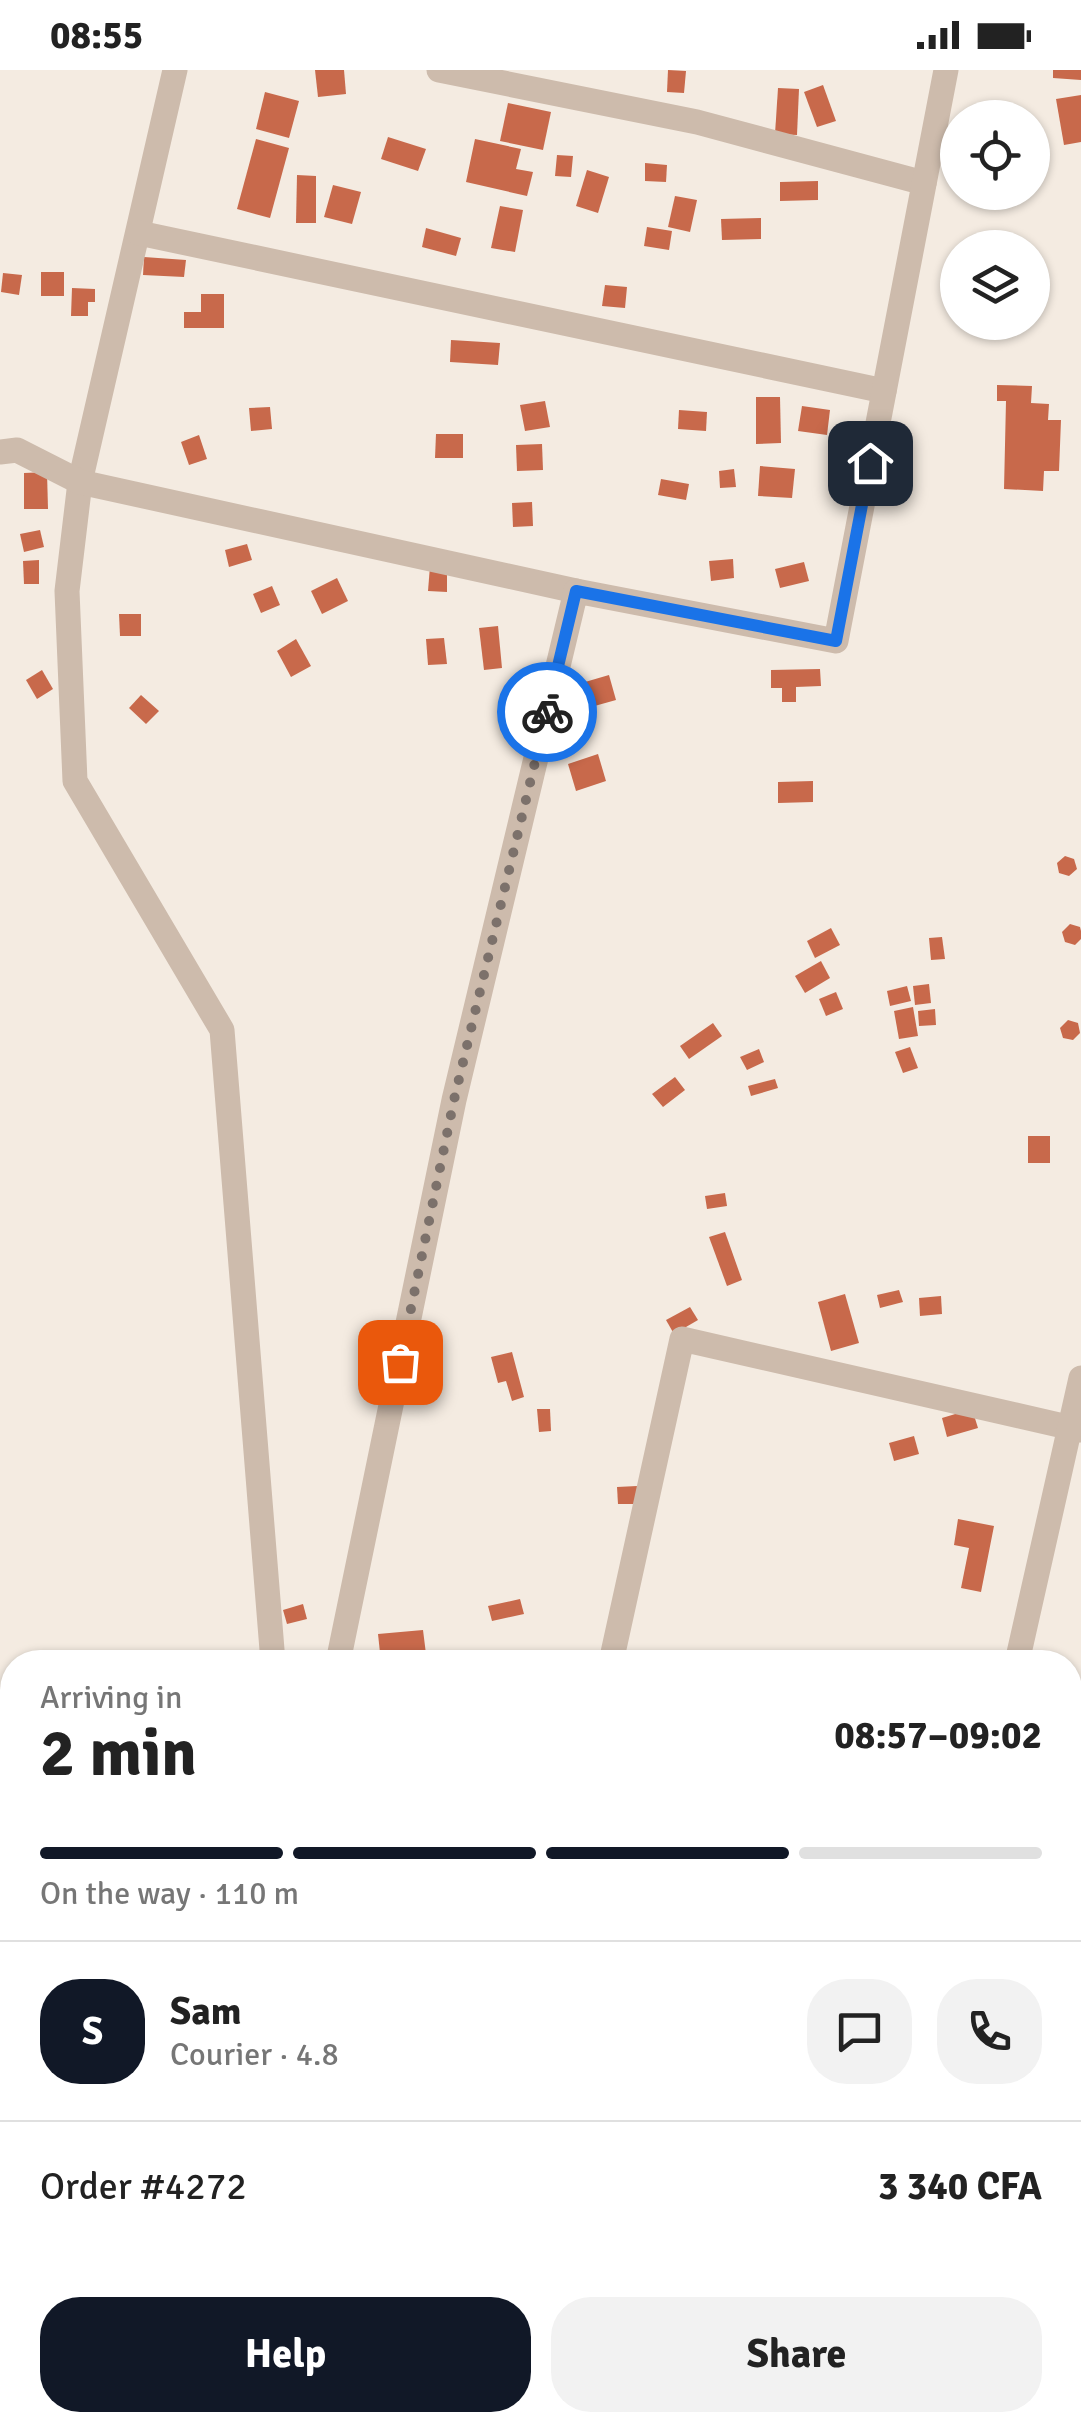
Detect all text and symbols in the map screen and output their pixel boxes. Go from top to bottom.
text: 08:55 [50,12,143,59]
map controls [940,100,1050,340]
button: locate [940,100,1050,210]
button: layers [940,230,1050,340]
pin [828,421,913,506]
icon: home [843,436,898,491]
courier [497,662,597,762]
icon: bike [520,685,575,740]
pin [358,1320,443,1405]
icon: bag [373,1335,428,1390]
text: Arriving in [40,1678,182,1717]
text: 08:57–09:02 [834,1712,1042,1759]
text: 2 min [40,1714,197,1794]
text: On the way · 110 m [40,1874,299,1913]
button: chat [807,1979,912,2084]
button: phone [937,1979,1042,2084]
text: Sam [170,1988,241,2035]
text: S [82,2008,103,2055]
text: Courier · 4.8 [170,2035,339,2074]
text: Order #4272 [40,2163,247,2210]
text: 3 340 CFA [878,2163,1042,2210]
button: Help [40,2297,531,2412]
button: Share [551,2297,1042,2412]

